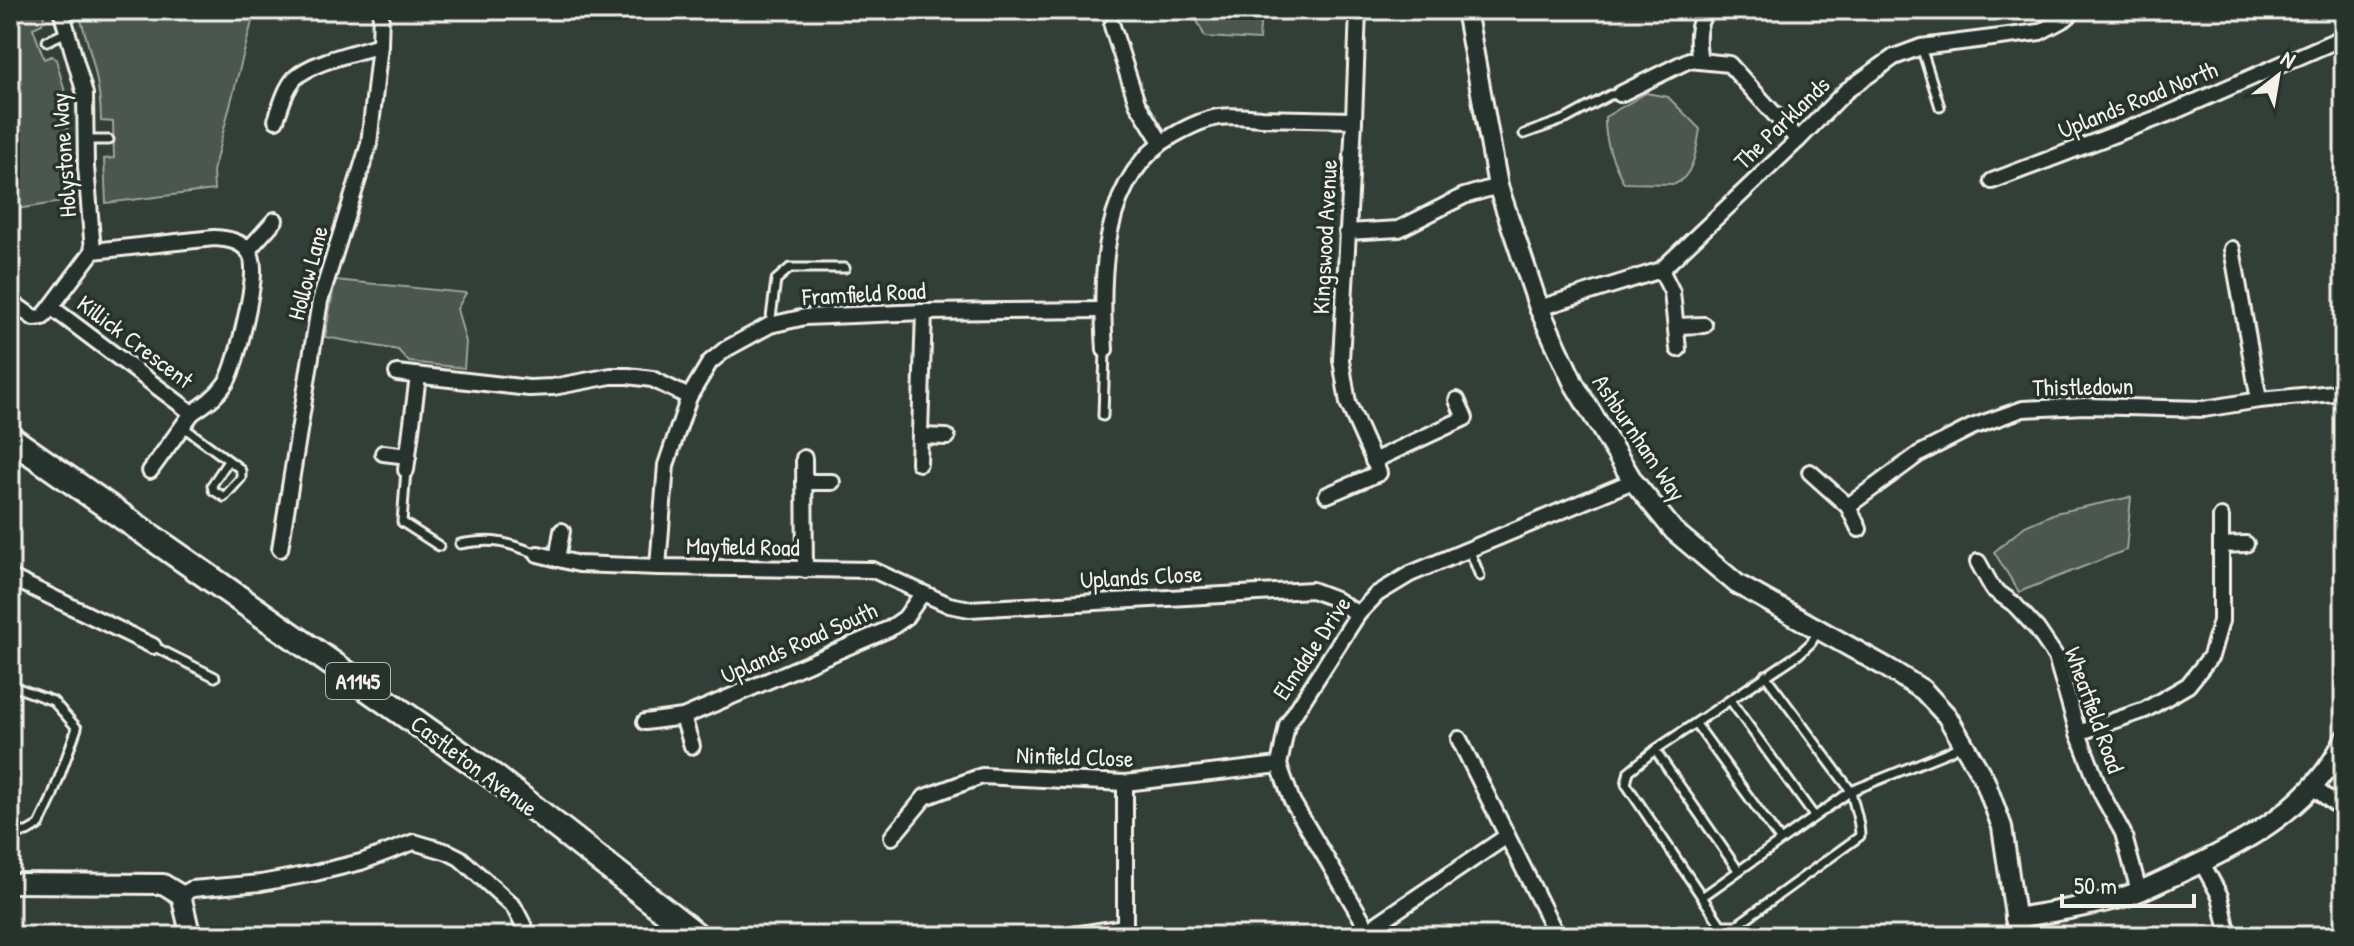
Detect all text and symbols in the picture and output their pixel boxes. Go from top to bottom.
north arrow [2238,36,2318,116]
text: N [2276,43,2301,75]
street label: Uplands Road North [2053,53,2222,146]
street label: The Parklands [1726,68,1836,176]
street label: Holystone Way [43,92,83,218]
street label: Kingswood Avenue [1304,158,1344,315]
street label: Hollow Lane [279,222,335,323]
street label: Framfield Road [800,274,927,312]
street label: Killick Crescent [71,287,201,396]
street label: Ashburnham Way [1586,368,1694,507]
street label: Thistledown [2032,369,2134,403]
street label: Mayfield Road [686,529,800,563]
street label: Uplands Close [1079,557,1203,595]
street label: Elmdale Drive [1265,589,1358,706]
street label: Uplands Road South [715,593,882,691]
street label: Wheatfield Road [2057,642,2133,777]
road number: A1145 [326,663,390,699]
street label: Castleton Avenue [405,707,545,824]
street label: Ninfield Close [1016,738,1135,774]
scale bar [2062,858,2194,908]
text: 50 m [2074,869,2117,901]

